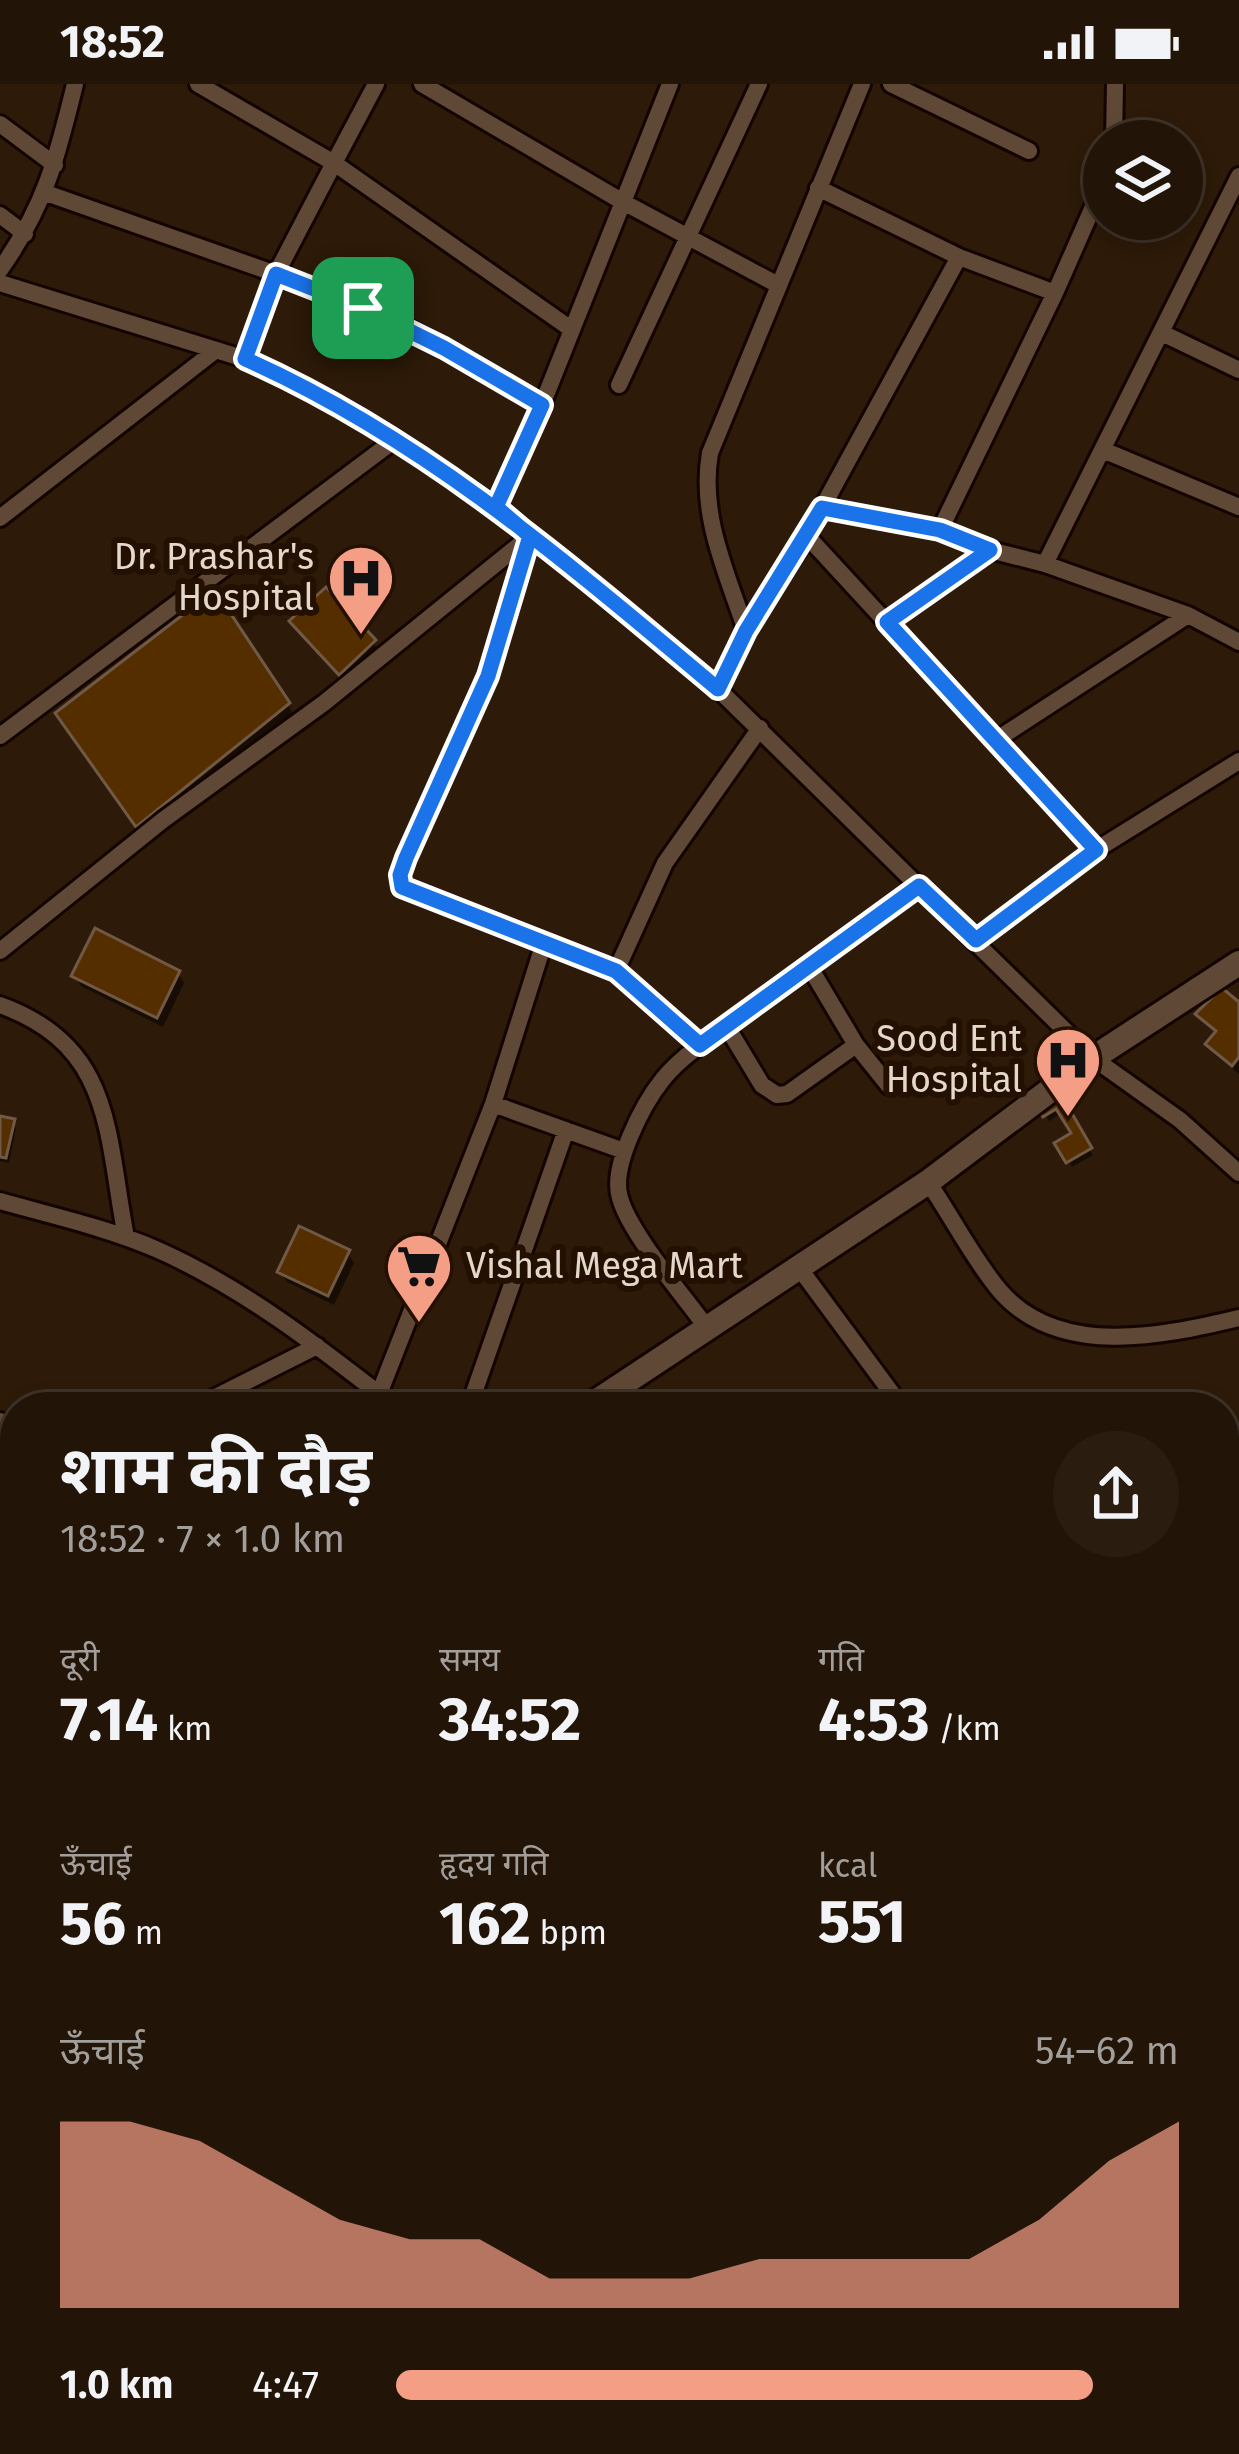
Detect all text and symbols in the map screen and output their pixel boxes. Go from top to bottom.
text: 18:52 [60,15,165,69]
map controls [1083,120,1203,240]
button: layers [1083,120,1203,240]
pin [312,257,414,359]
icon: arrive [330,275,396,341]
place label: Dr. Prashar's Hospital [114,535,314,620]
hospital icon: Dr. Prashar's Hospital [326,543,396,637]
place label: Sood Ent Hospital [876,1017,1022,1102]
hospital icon: Sood Ent Hospital [1033,1025,1103,1119]
supermarket icon: Vishal Mega Mart [384,1231,454,1325]
place label: Vishal Mega Mart [466,1244,743,1288]
text: शाम की दौड़ [60,1431,372,1510]
button: share [1053,1431,1179,1557]
text: 18:52 · 7 × 1.0 km [60,1516,345,1562]
text: दूरी [60,1640,100,1680]
text: समय [439,1640,500,1680]
text: गति [818,1640,864,1680]
text: 7.14 [60,1684,158,1756]
text: 34:52 [439,1684,581,1756]
text: 4:53 [818,1684,930,1756]
text: km [158,1709,212,1749]
text: /km [930,1709,1001,1749]
text: ऊँचाई [60,1844,132,1884]
text: हृदय गति [439,1844,549,1884]
text: kcal [818,1846,877,1886]
text: 551 [818,1886,906,1958]
text: 56 [60,1888,126,1960]
text: 162 [439,1888,531,1960]
text: m [126,1913,163,1953]
text: bpm [531,1913,607,1953]
text: ऊँचाई [60,2028,145,2074]
text: 54–62 m [1035,2028,1179,2074]
text: 1.0 km [60,2362,173,2408]
text: 4:47 [252,2362,319,2408]

